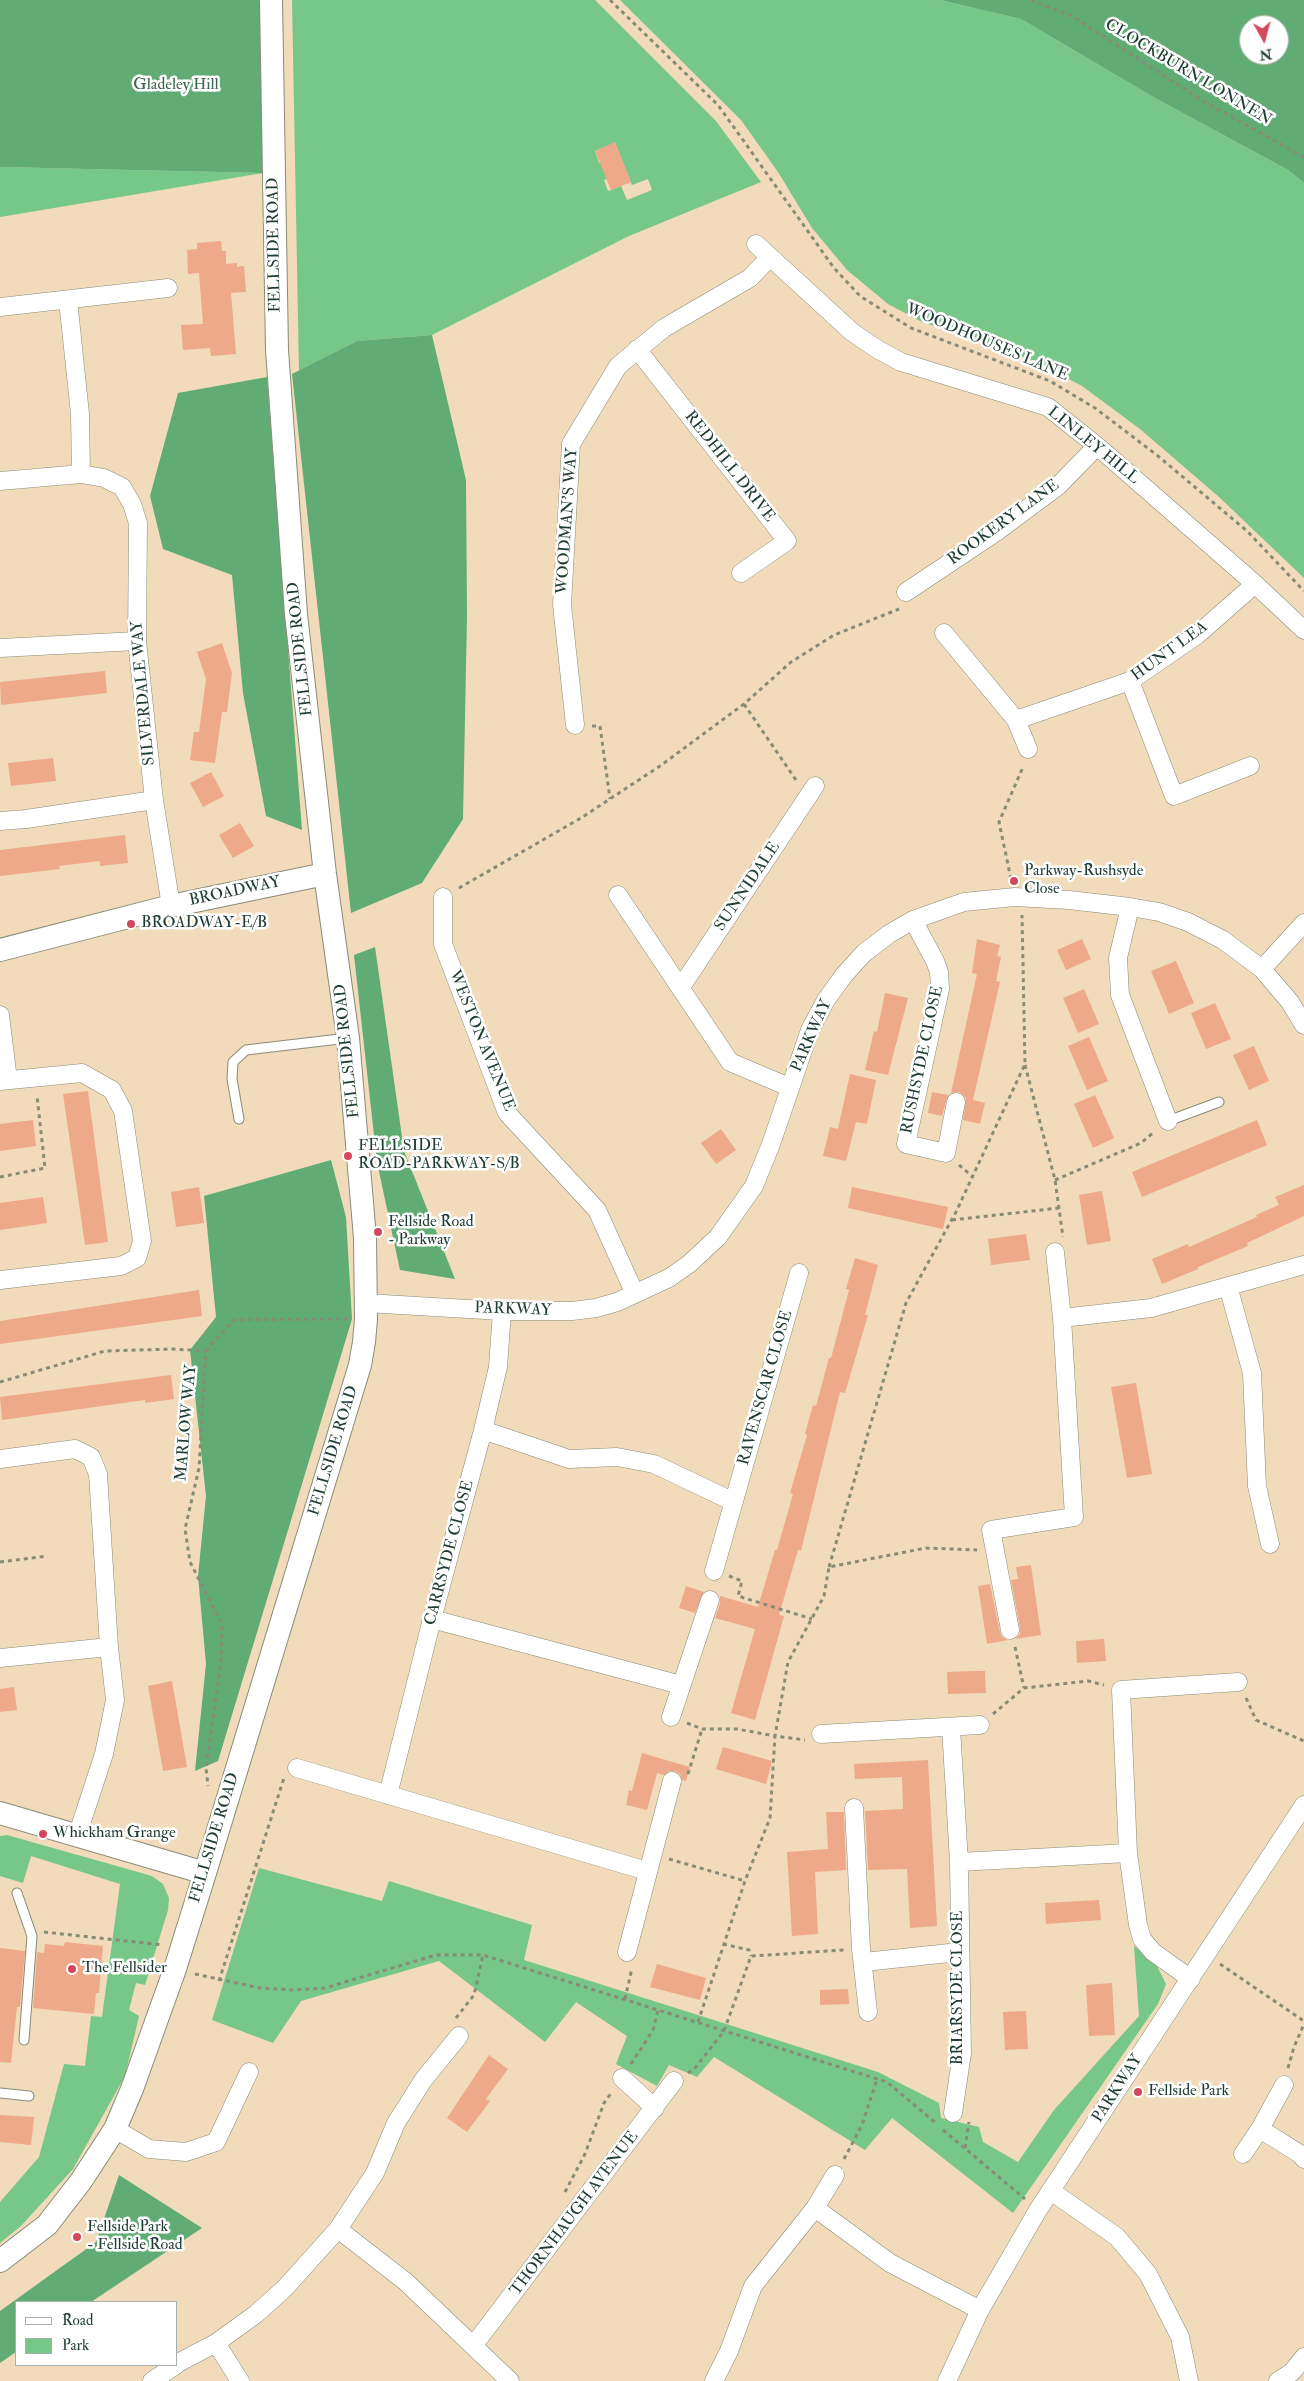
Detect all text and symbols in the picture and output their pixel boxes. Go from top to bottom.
north arrow [1239,15,1289,65]
street label: CLOCKBURN LONNEN [1101,16,1275,130]
park label: Gladeley Hill [133,76,219,96]
street label: FELLSIDE ROAD [264,177,286,313]
street label: WOODHOUSES LANE [903,300,1071,386]
street label: LINLEY HILL [1043,403,1143,489]
street label: REDHILL DRIVE [680,408,778,526]
street label: WOODMAN'S WAY [553,447,583,595]
street label: ROOKERY LANE [945,476,1063,570]
street label: FELLSIDE ROAD [284,581,318,717]
street label: HUNT LEA [1128,618,1212,686]
street label: SILVERDALE WAY [128,620,160,766]
street label: SUNNIDALE [711,839,785,935]
place label: Parkway-Rushsyde Close [1024,862,1143,900]
street label: BROADWAY [187,873,283,911]
marker: Parkway-Rushsyde Close [1008,875,1020,887]
place label: BROADWAY-E/B [141,914,267,934]
marker: BROADWAY-E/B [125,918,137,930]
street label: WESTON AVENUE [444,968,518,1114]
street label: FELLSIDE ROAD [331,983,365,1119]
street label: RUSHSYDE CLOSE [898,984,948,1136]
street label: PARKWAY [787,997,837,1075]
place label: FELLSIDE ROAD-PARKWAY-S/B [358,1137,520,1175]
marker: FELLSIDE ROAD-PARKWAY-S/B [342,1150,354,1162]
place label: Fellside Road - Parkway [388,1213,474,1251]
marker: Fellside Road - Parkway [372,1226,384,1238]
street label: PARKWAY [474,1299,552,1321]
street label: RAVENSCAR CLOSE [735,1308,797,1468]
street label: MARLOW WAY [172,1364,202,1482]
street label: FELLSIDE ROAD [305,1384,363,1518]
street label: CARRSYDE CLOSE [421,1478,479,1628]
street label: FELLSIDE ROAD [186,1771,244,1905]
place label: Whickham Grange [53,1824,176,1844]
marker: Whickham Grange [37,1828,49,1840]
street label: BRIARSYDE CLOSE [949,1911,969,2065]
place label: The Fellsider [82,1959,167,1979]
marker: The Fellsider [66,1963,78,1975]
street label: PARKWAY [1089,2051,1147,2127]
place label: Fellside Park [1148,2082,1229,2102]
marker: Fellside Park [1132,2086,1144,2098]
street label: THORNHAUGH AVENUE [507,2128,643,2300]
place label: Fellside Park - Fellside Road [87,2218,183,2256]
marker: Fellside Park - Fellside Road [71,2231,83,2243]
legend [15,2301,178,2366]
text: Road [62,2311,93,2330]
text: Park [62,2336,89,2355]

